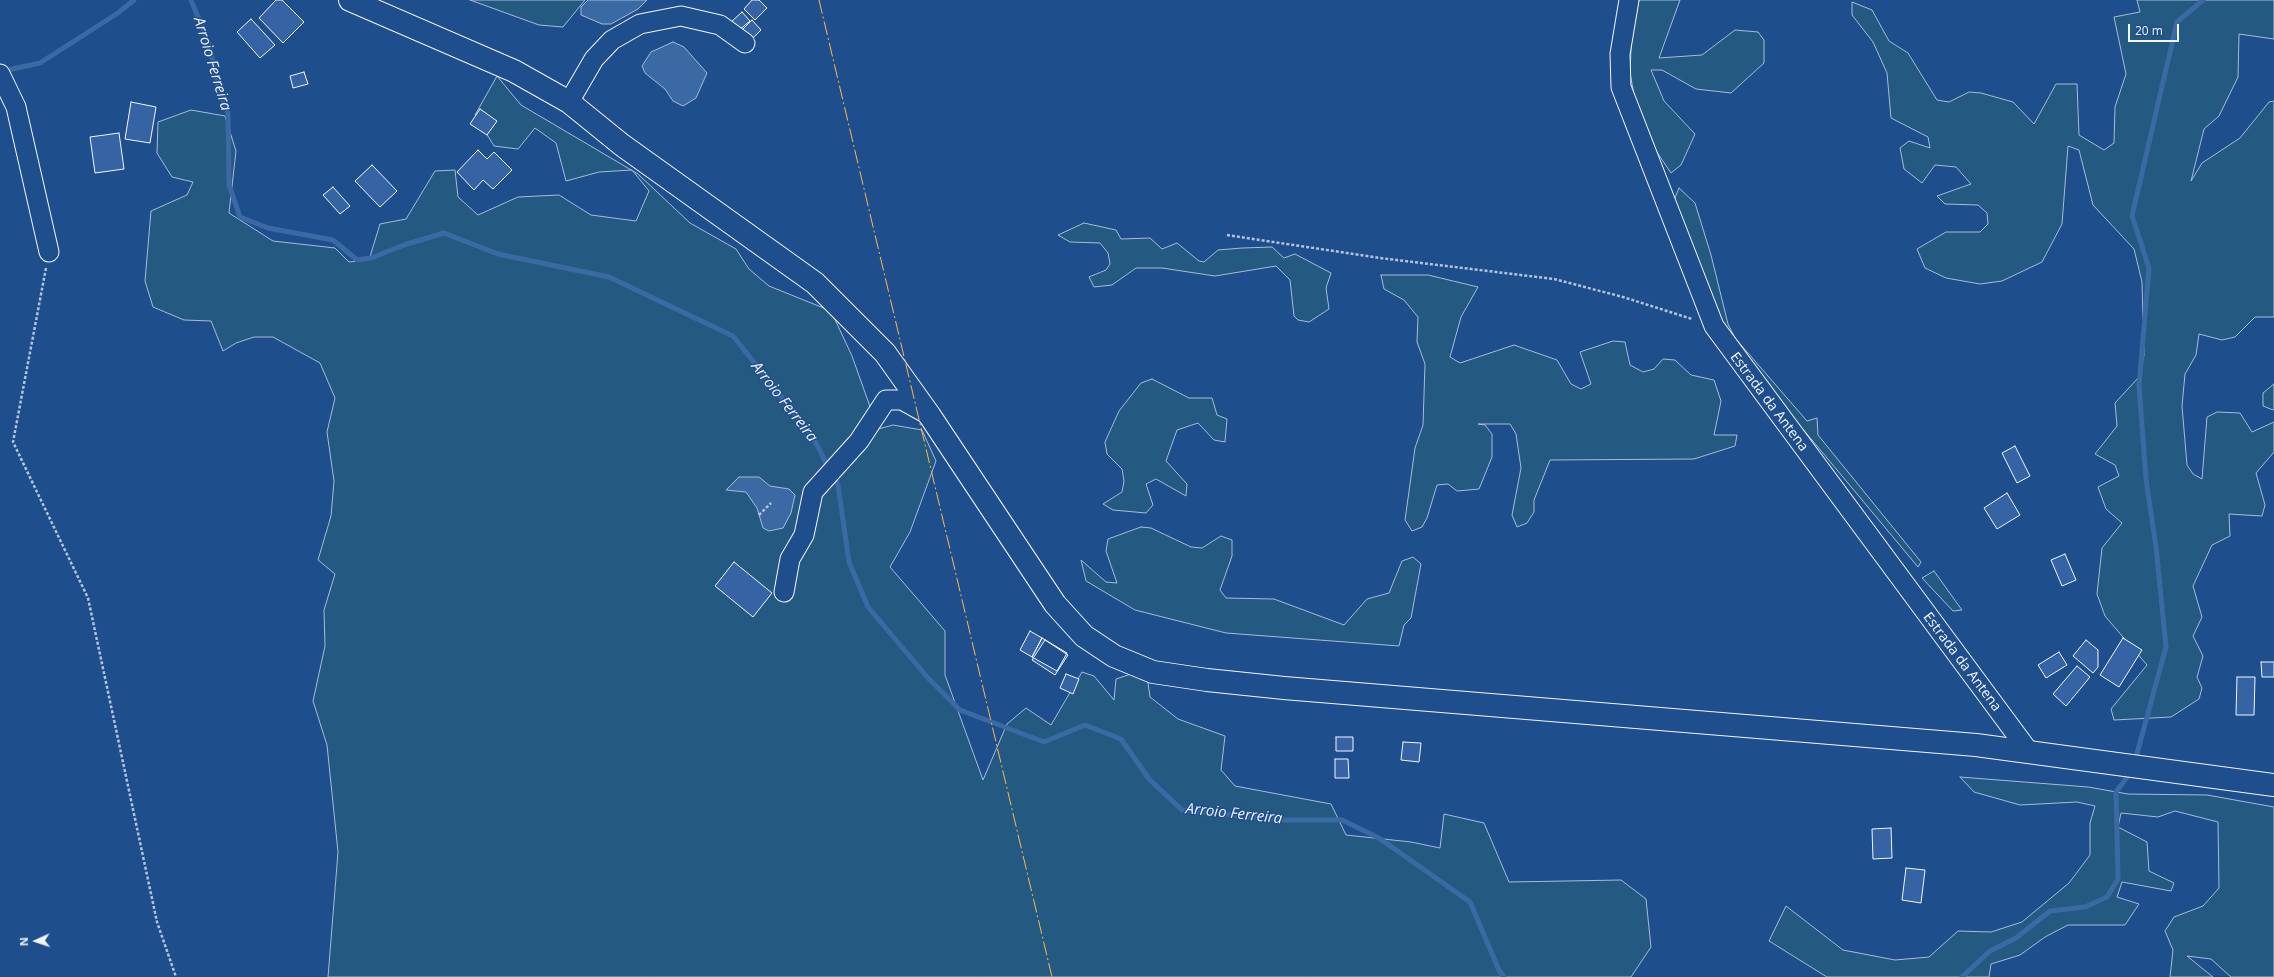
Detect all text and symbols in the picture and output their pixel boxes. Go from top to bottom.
water label: Arroio Ferreira [189,15,235,113]
scale bar [2130,16,2181,42]
text: 20 m [2135,22,2163,39]
street label: Estrada da Antena [1726,349,1812,455]
water label: Arroio Ferreira [747,358,821,446]
street label: Estrada da Antena [1919,609,2005,715]
water label: Arroio Ferreira [1185,800,1283,828]
north arrow [16,921,56,961]
text: N [16,937,31,947]

